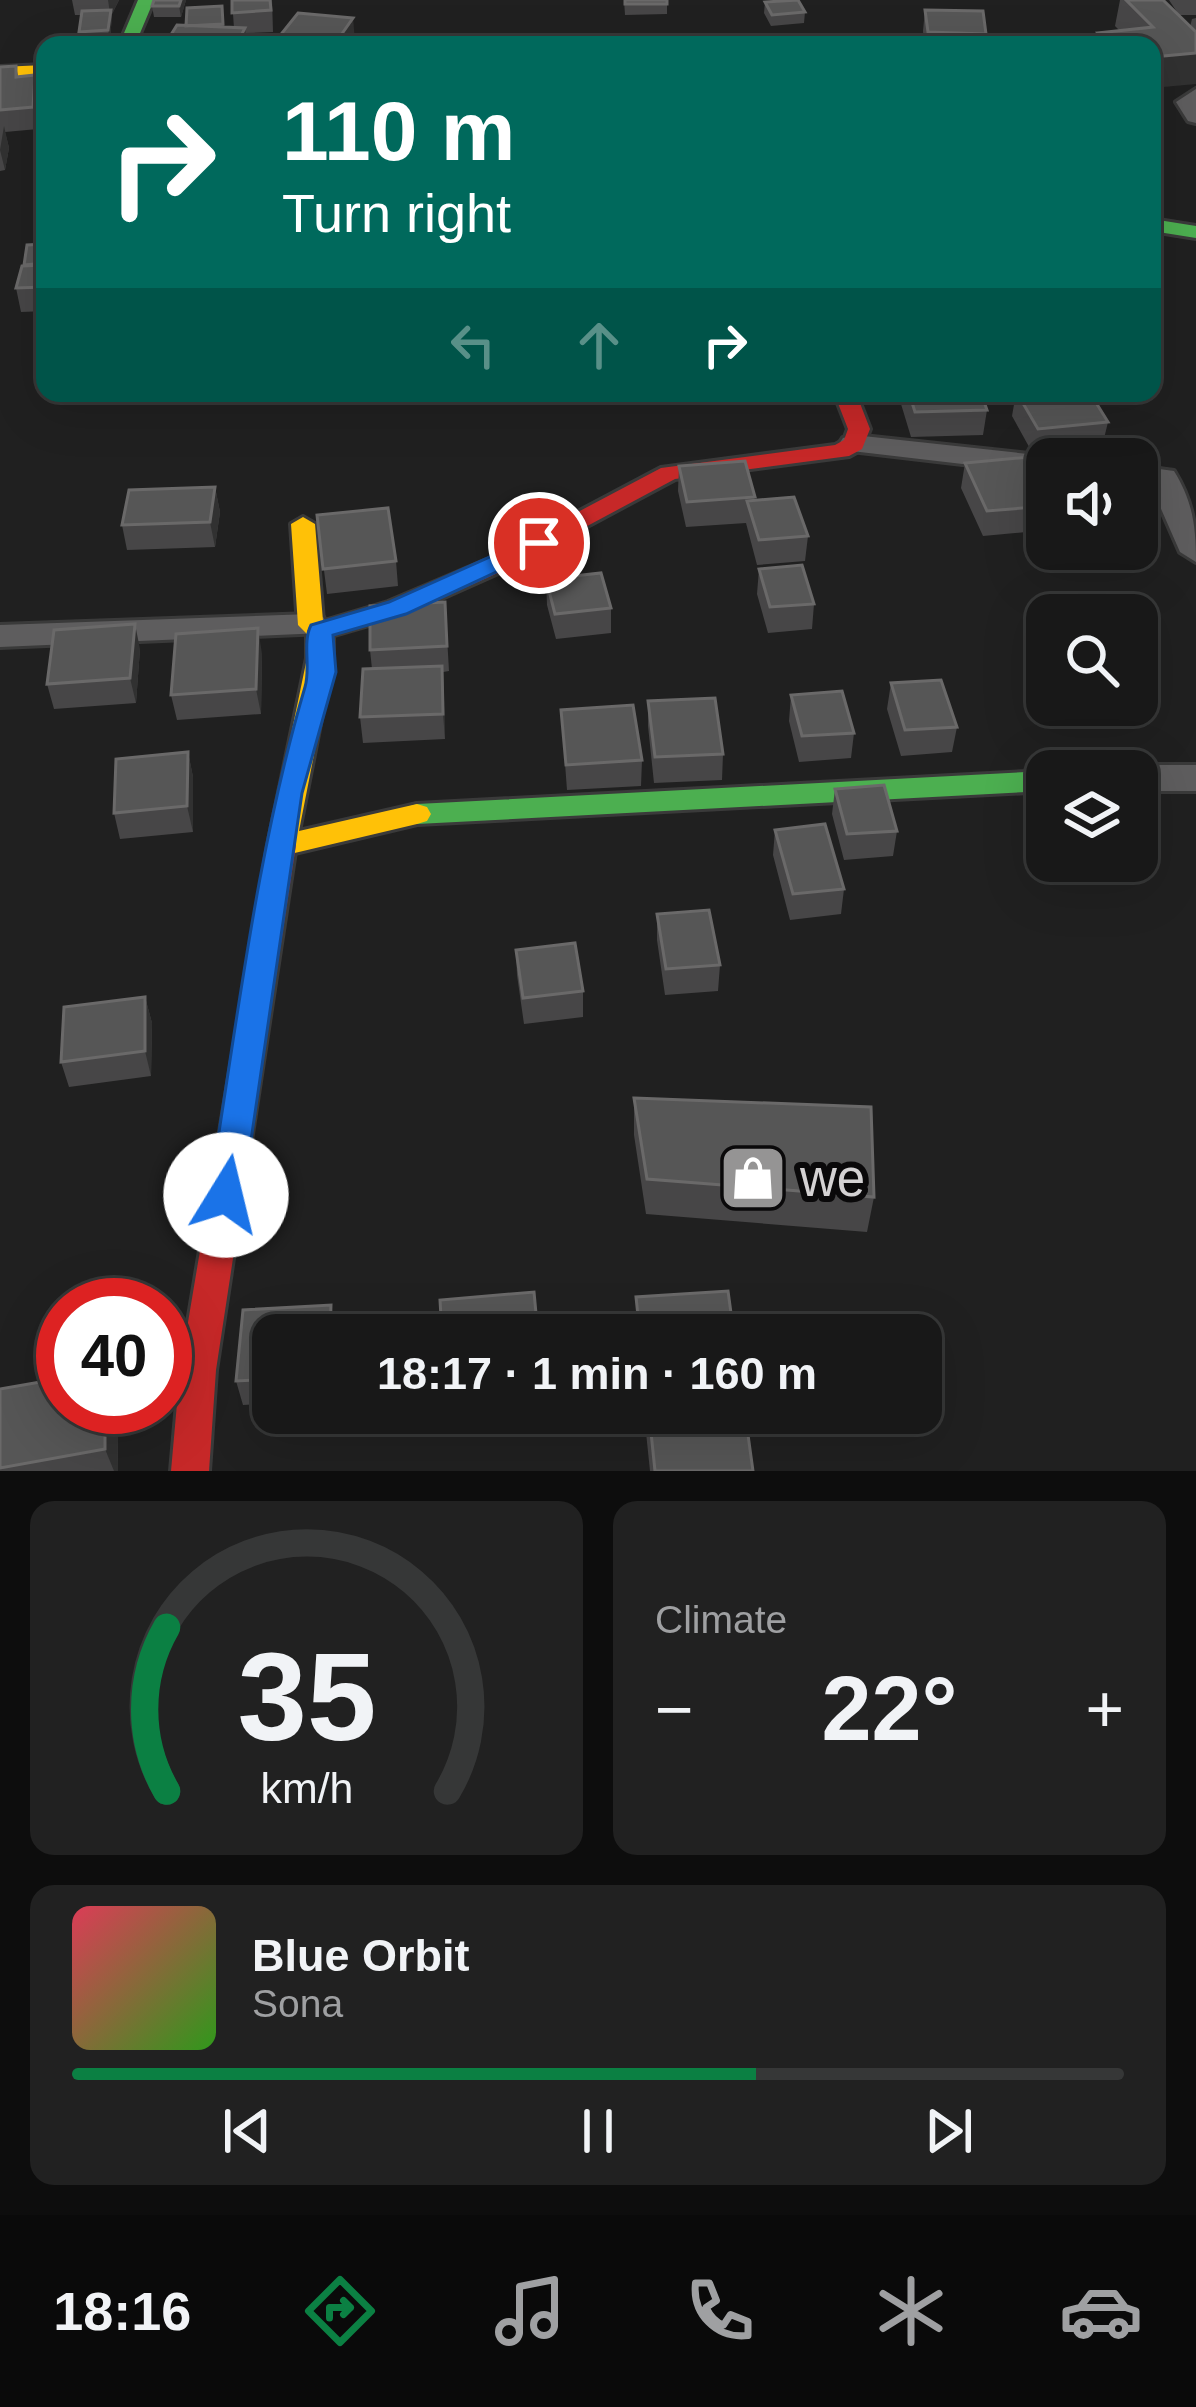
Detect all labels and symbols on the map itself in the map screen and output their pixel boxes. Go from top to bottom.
pin [488,492,590,594]
position arrow [163,1132,289,1258]
shop icon: we [718,1143,788,1213]
place label: we [799,1150,865,1207]
speed limit sign: 40 [36,1278,192,1434]

